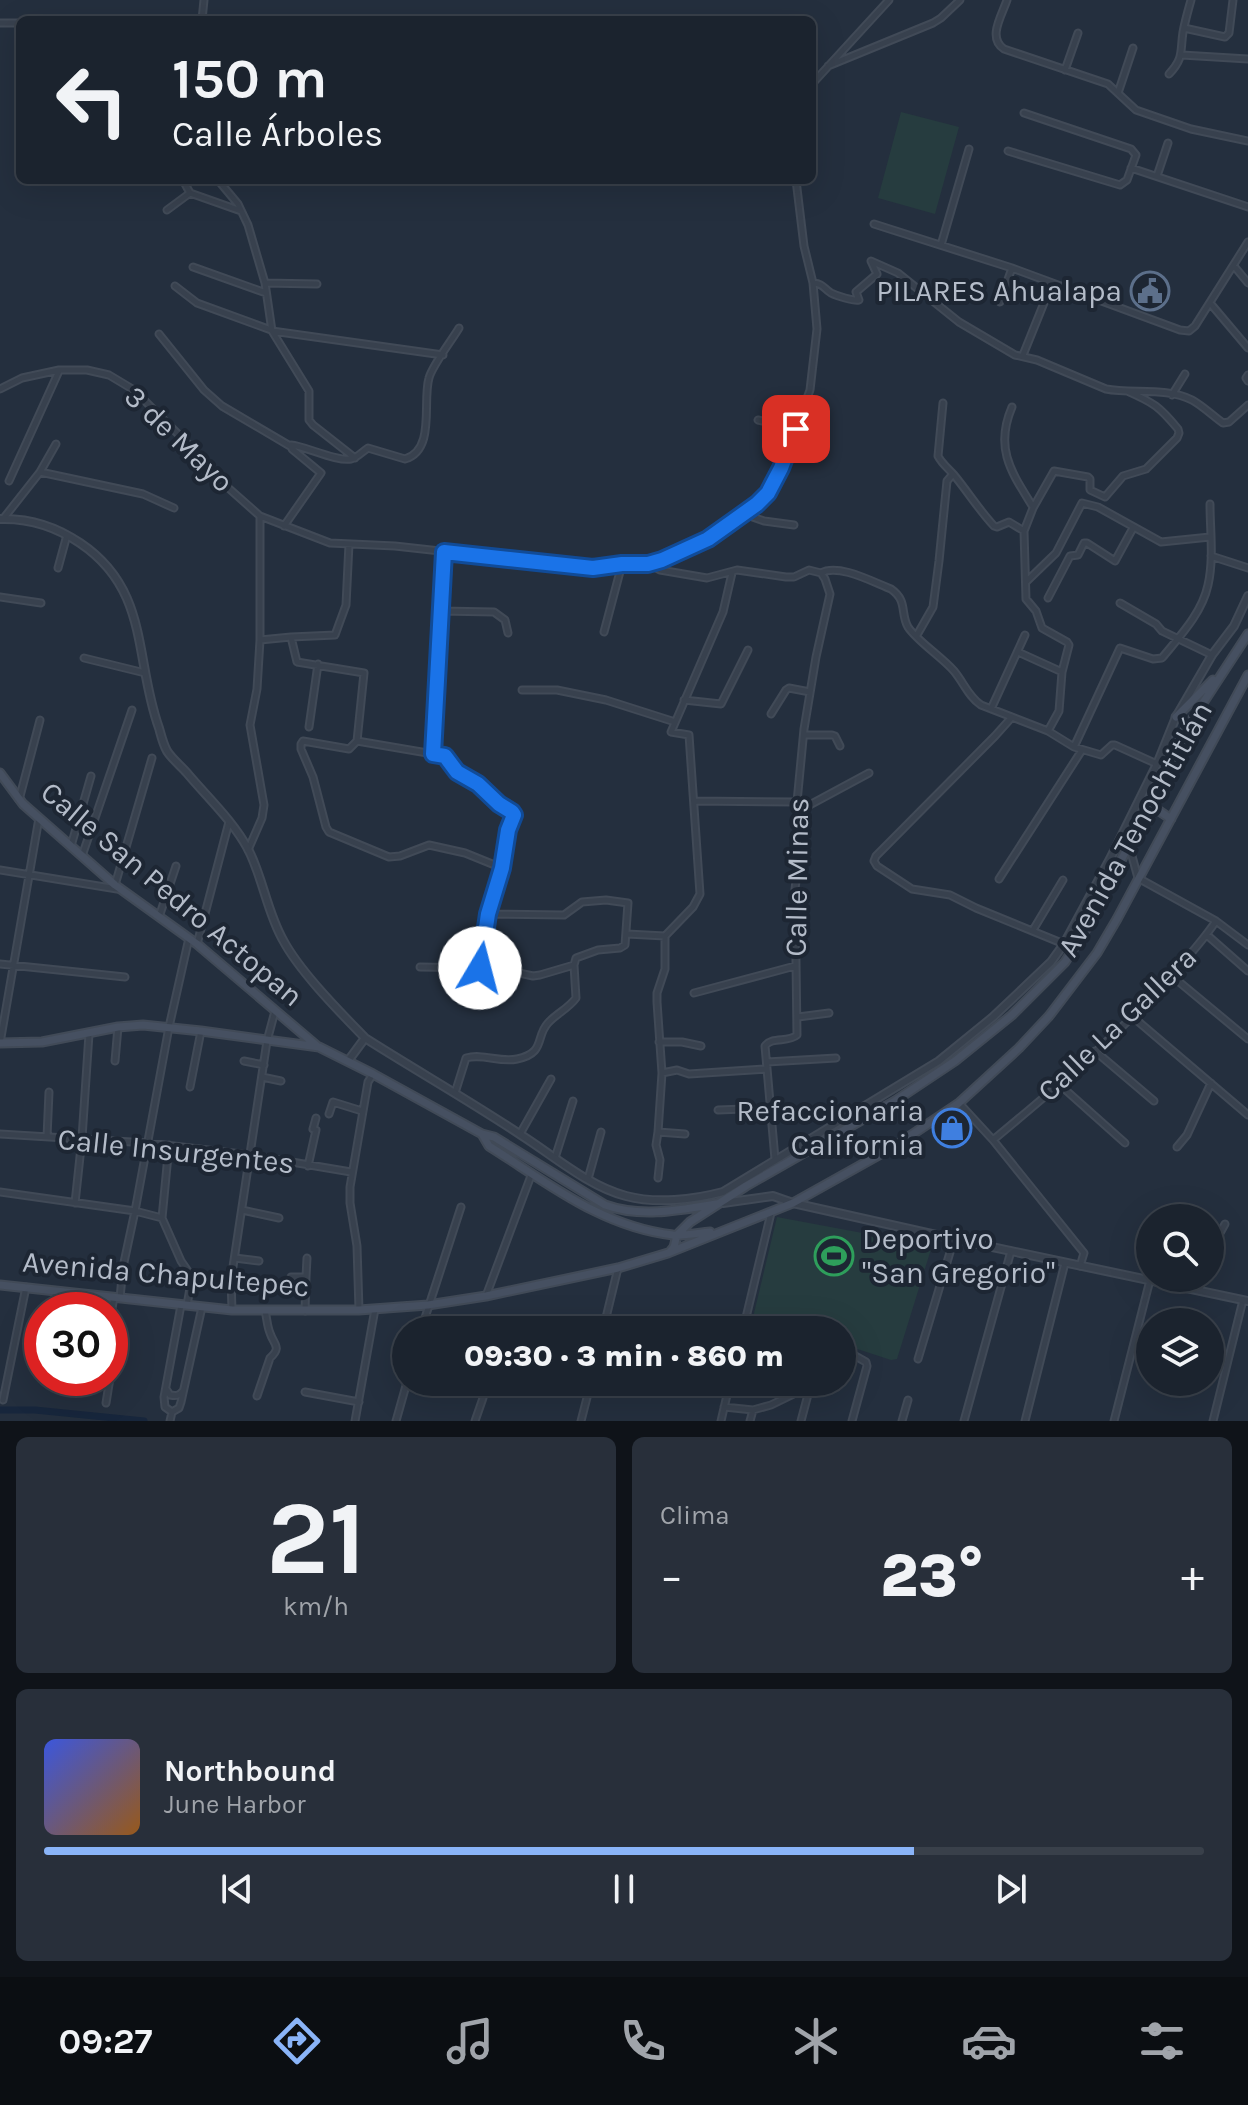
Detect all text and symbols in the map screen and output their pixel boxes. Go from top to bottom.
text: 150 m [172,46,327,111]
icon: left [40,48,144,152]
text: Calle Árboles [172,113,383,155]
public building icon: PILARES Ahualapa [1129,270,1171,312]
place label: PILARES Ahualapa [876,273,1122,309]
street label: 3 de Mayo [117,378,241,500]
pin [762,395,830,463]
icon: arrive [774,407,818,451]
street label: Avenida Tenochtitlán [1050,695,1220,963]
street label: Calle San Pedro Actopan [34,774,310,1014]
street label: Calle Minas [778,797,816,957]
position arrow [438,926,522,1010]
street label: Calle La Gallera [1030,939,1204,1109]
place label: Refaccionaria California [736,1093,924,1163]
shop icon: Refaccionaria California [931,1107,973,1149]
street label: Calle Insurgentes [56,1121,296,1181]
map controls [1136,1204,1224,1396]
button: search [1136,1204,1224,1292]
place label: Deportivo "San Gregorio" [862,1221,1055,1291]
sports icon: Deportivo "San Gregorio" [813,1235,855,1277]
street label: Avenida Chapultepec [21,1244,311,1304]
speed limit sign: 30 [24,1292,128,1396]
button: layers [1136,1308,1224,1396]
text: 09:30 · 3 min · 860 m [464,1338,784,1374]
text: 21 [266,1478,366,1599]
text: Clima [660,1500,730,1531]
text: 23° [880,1541,984,1611]
text: − [660,1551,683,1602]
text: + [1181,1551,1204,1602]
text: km/h [283,1591,349,1622]
text: Northbound [164,1753,336,1789]
text: June Harbor [164,1789,306,1820]
icon: previous [215,1867,259,1911]
icon: pause [602,1867,646,1911]
icon: next [989,1867,1033,1911]
icon: directions [269,2013,325,2069]
icon: music [442,2013,498,2069]
icon: phone [615,2013,671,2069]
icon: climate [788,2013,844,2069]
icon: car [961,2013,1017,2069]
icon: filters [1134,2013,1190,2069]
text: 09:27 [58,2020,153,2062]

